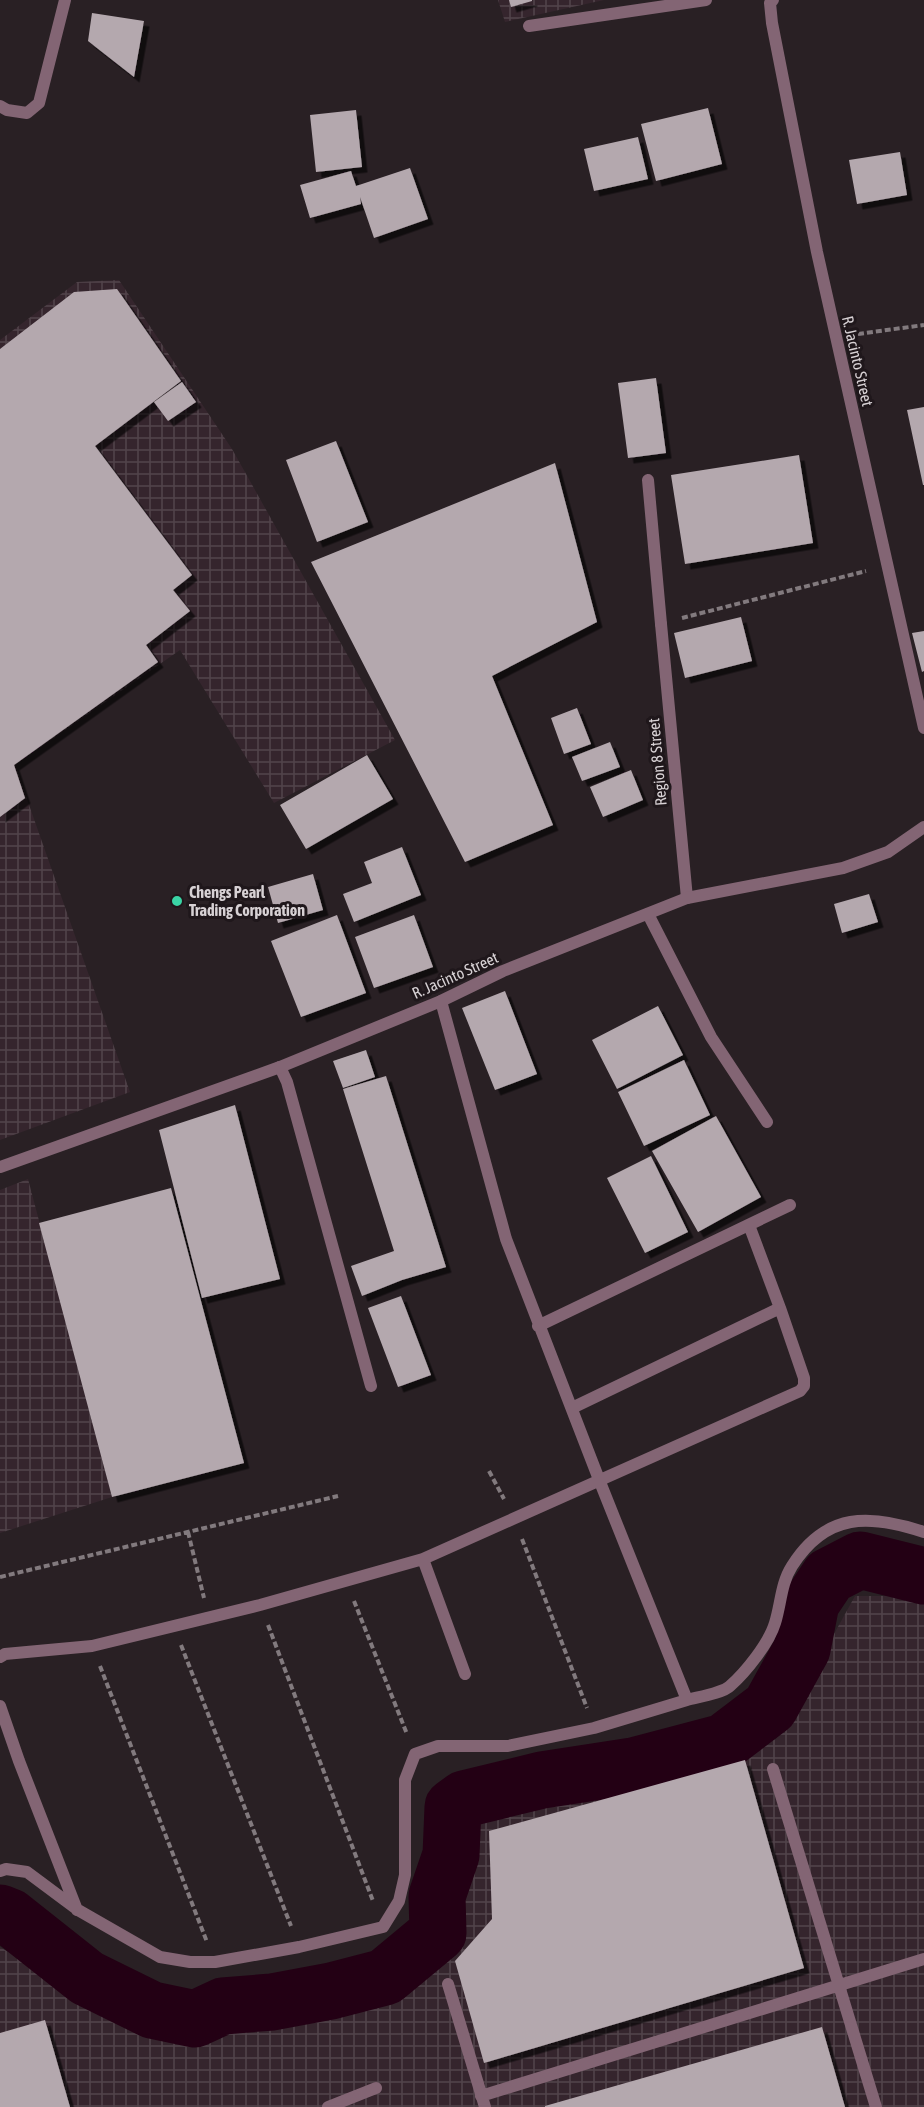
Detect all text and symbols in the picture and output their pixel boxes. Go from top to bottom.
street label: R. Jacinto Street [839,314,877,408]
street label: Region 8 Street [644,717,671,807]
place label: Chengs Pearl Trading Corporation [189,883,305,919]
marker: Chengs Pearl Trading Corporation [170,894,184,908]
street label: R. Jacinto Street [409,948,501,1002]

